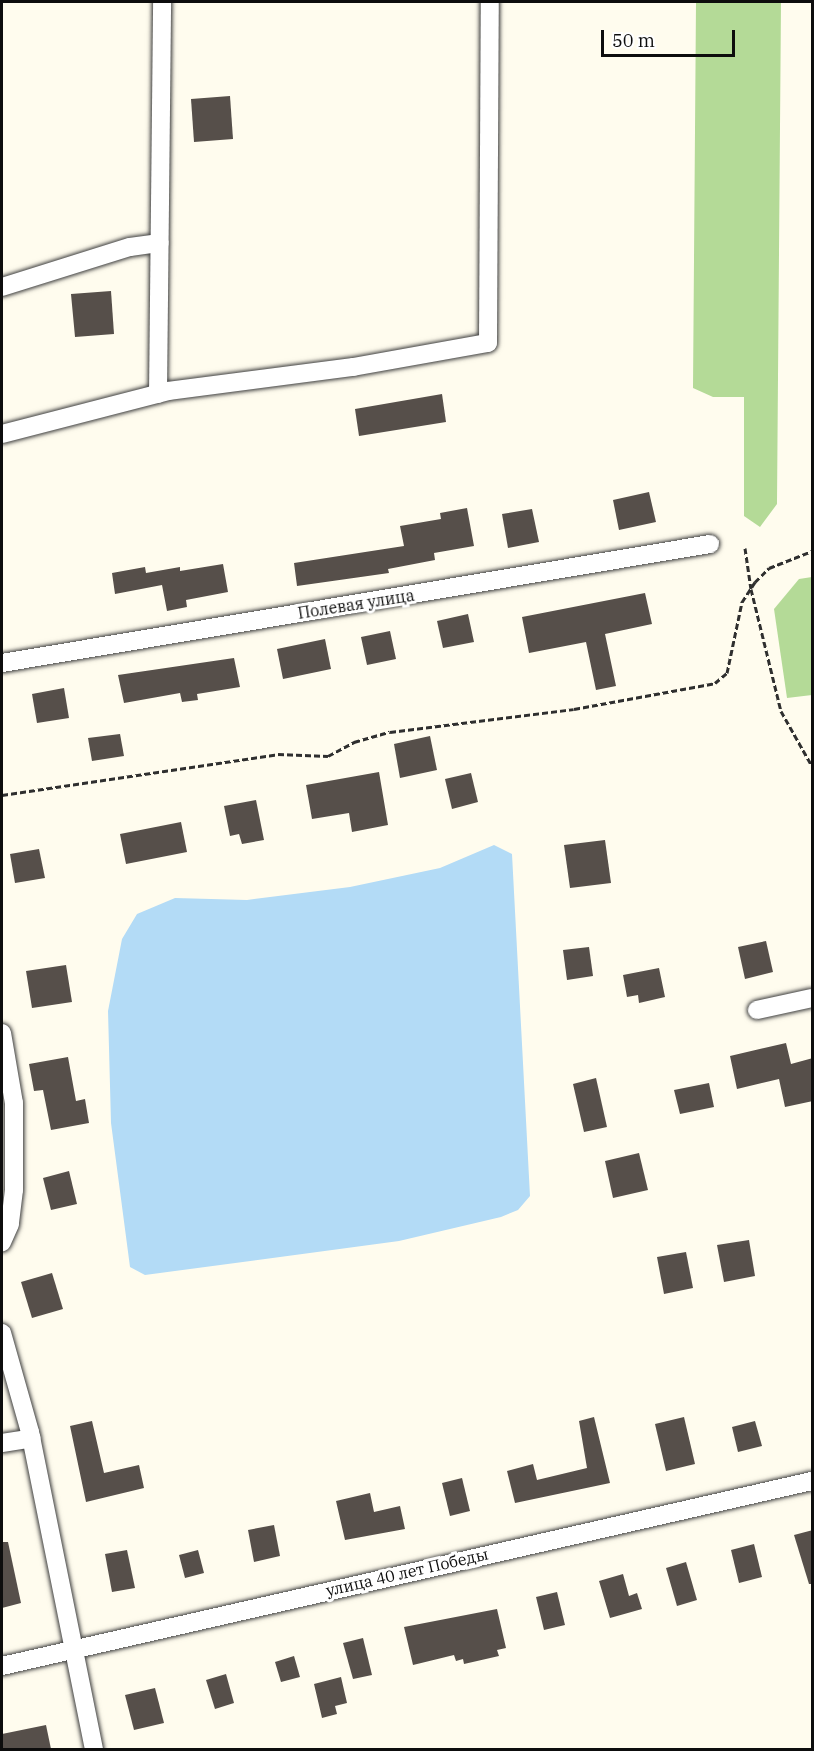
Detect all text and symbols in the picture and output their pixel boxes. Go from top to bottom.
scale bar [604,18,738,56]
text: 50 m [612,29,655,52]
street label: Полевая улица [296,585,416,623]
street label: улица 40 лет Победы [324,1544,490,1600]

